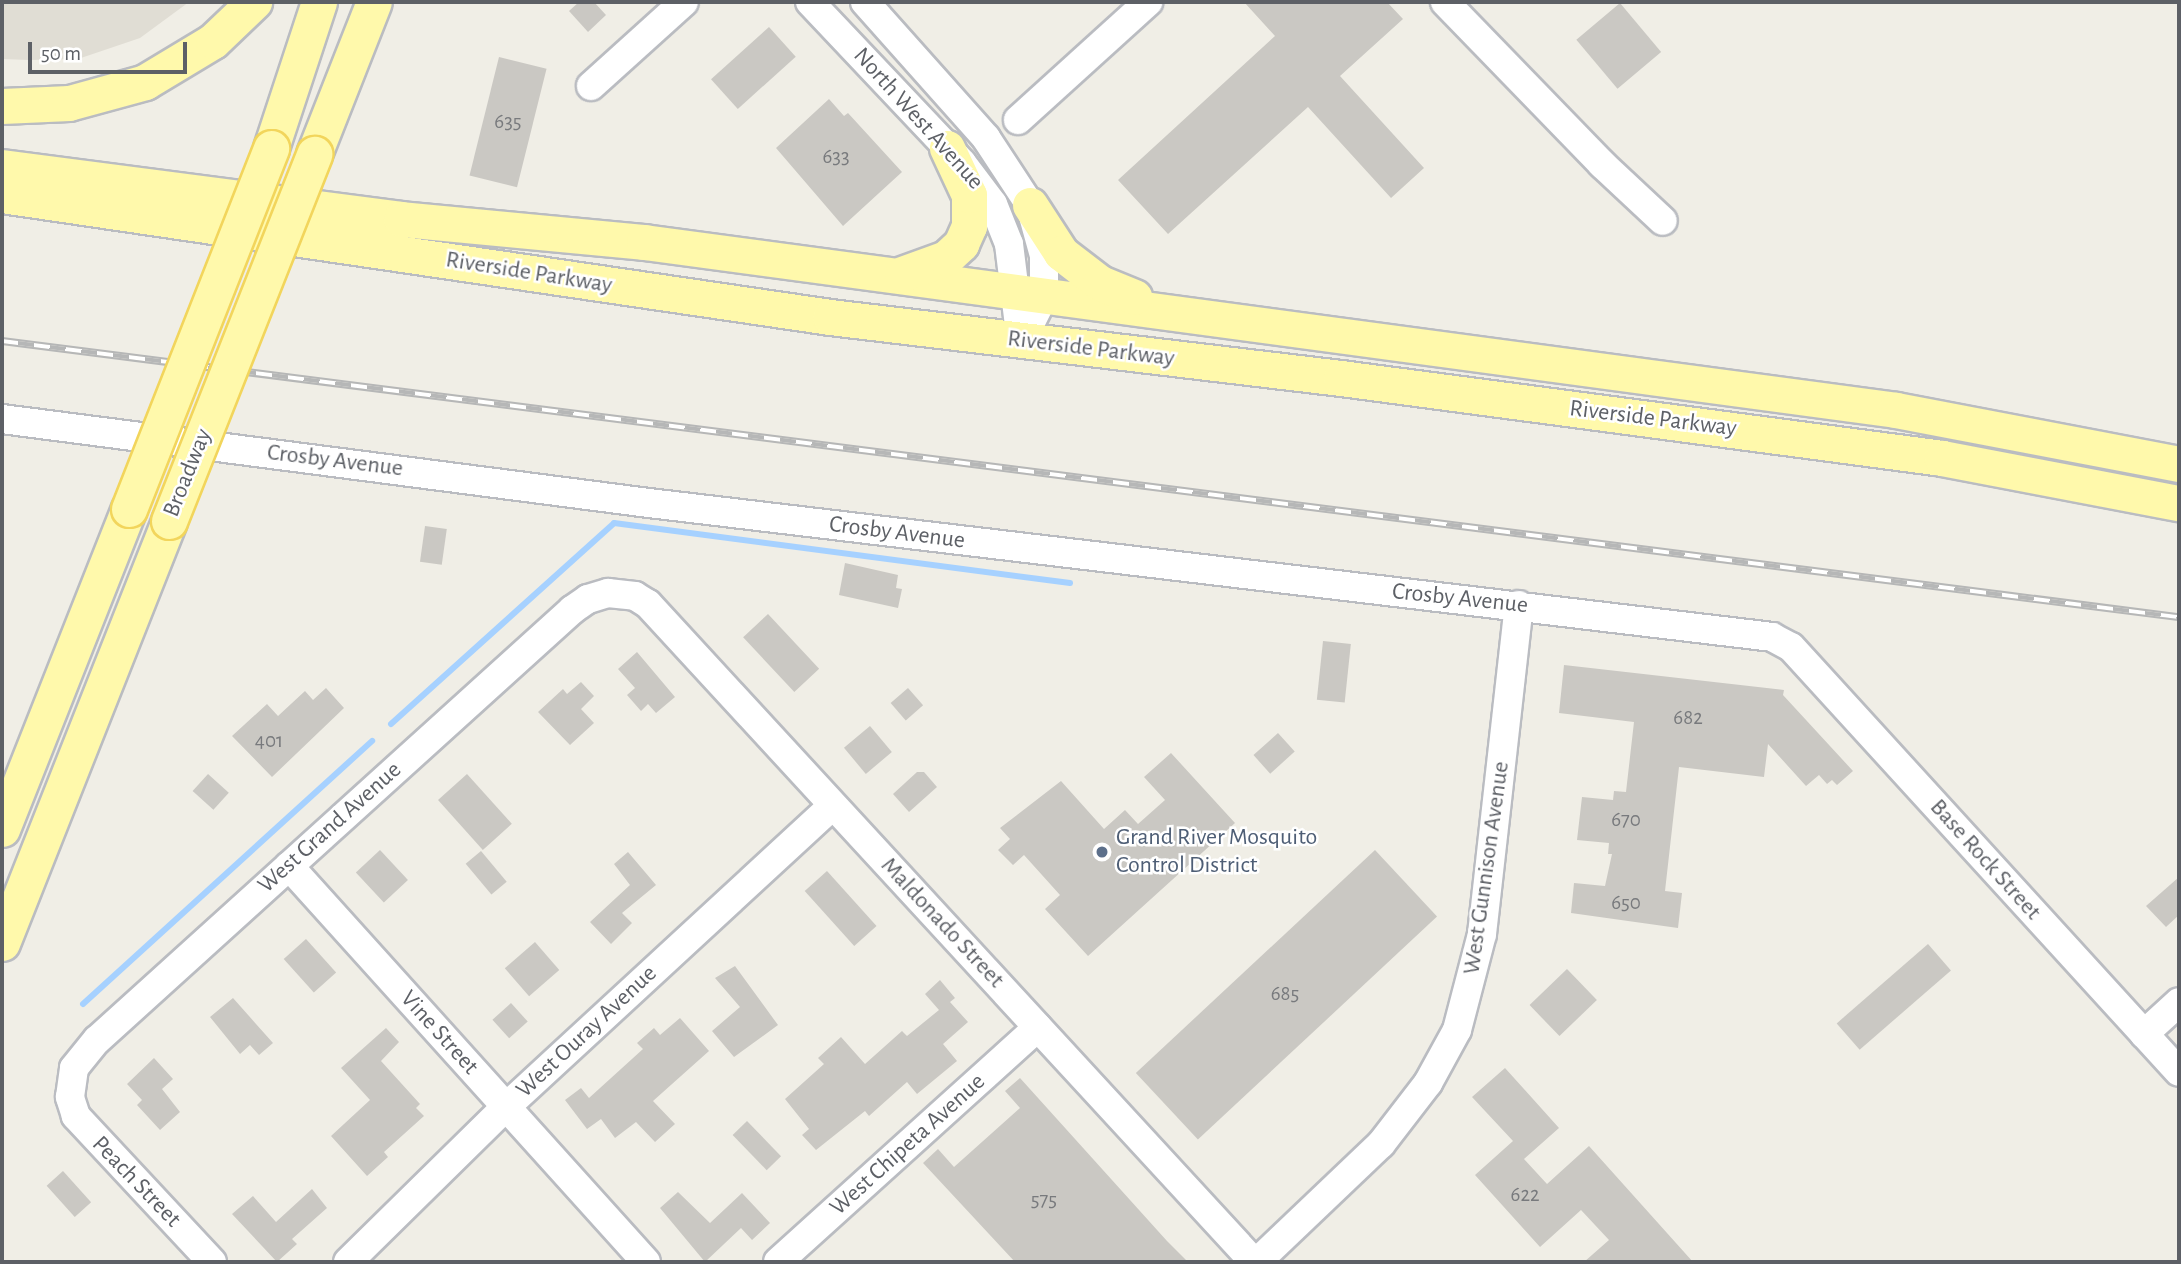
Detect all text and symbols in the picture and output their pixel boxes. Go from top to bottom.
scale bar [32,28,191,72]
street label: North West Avenue [847,42,989,196]
text: 50 m [41,43,81,64]
house number: 635 [494,109,522,135]
house number: 633 [822,144,850,170]
street label: Riverside Parkway [444,246,614,300]
street label: Riverside Parkway [1006,324,1176,374]
street label: Riverside Parkway [1568,394,1738,444]
street label: Broadway [157,425,219,521]
street label: Crosby Avenue [265,438,405,484]
street label: Crosby Avenue [827,510,967,556]
street label: Crosby Avenue [1391,578,1529,620]
house number: 682 [1673,705,1703,731]
house number: 401 [255,728,283,754]
street label: West Grand Avenue [252,756,408,900]
street label: West Gunnison Avenue [1458,760,1516,976]
street label: Base Rock Street [1923,794,2047,926]
house number: 670 [1611,807,1641,833]
place label: Grand River Mosquito Control District [1116,824,1317,880]
marker: Grand River Mosquito Control District [1094,844,1110,860]
street label: Maldonado Street [874,852,1010,994]
house number: 650 [1611,890,1641,916]
street label: West Ouray Avenue [511,960,663,1104]
house number: 685 [1271,981,1299,1007]
street label: Vine Street [394,985,484,1081]
street label: West Chipeta Avenue [825,1068,991,1222]
street label: Peach Street [85,1130,187,1234]
house number: 622 [1511,1182,1539,1208]
house number: 575 [1031,1187,1057,1213]

